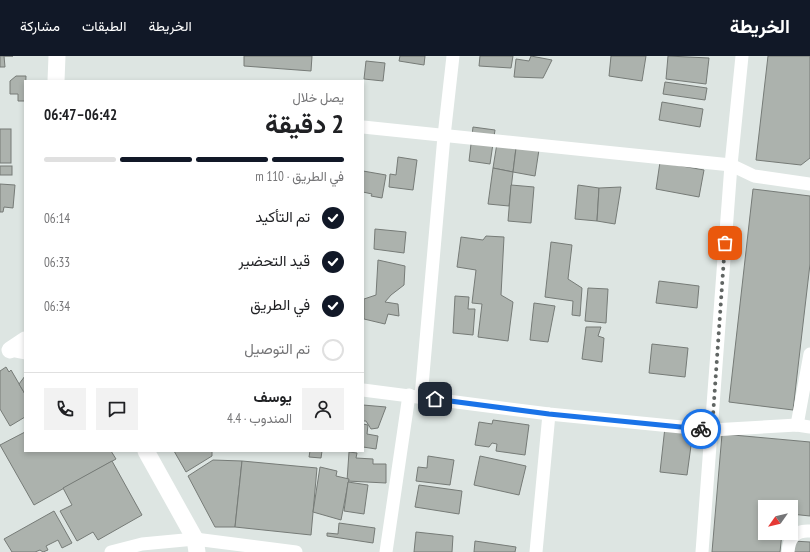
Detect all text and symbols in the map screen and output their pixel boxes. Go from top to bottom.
text: الخريطة [730,14,790,38]
text: مشاركة [20,17,60,35]
text: الطبقات [82,17,126,35]
text: الخريطة [148,17,192,35]
text: يصل خلال [292,89,344,106]
text: 06:42–06:47 [44,105,117,124]
text: 2 دقيقة [265,107,344,140]
text: في الطريق · 110 m [255,168,344,185]
text: تم التأكيد [255,207,310,226]
icon: check [322,207,344,229]
text: 06:14 [44,210,70,227]
pin [708,226,742,260]
icon: bag [714,232,736,254]
text: قيد التحضير [238,251,310,270]
icon: check [322,251,344,273]
text: 06:33 [44,254,70,271]
text: في الطريق [250,295,310,314]
icon: check [322,295,344,317]
text: 06:34 [44,298,70,315]
text: تم التوصيل [244,339,310,358]
pin [418,382,452,416]
text: يوسف [254,387,292,406]
button: phone [44,388,86,430]
button: chat [96,388,138,430]
button: person [302,388,344,430]
icon: home [424,388,446,410]
courier [681,409,721,449]
text: المندوب · 4.4 [227,410,292,427]
icon: bike [690,418,712,440]
north arrow [758,500,798,540]
map controls [758,500,798,540]

